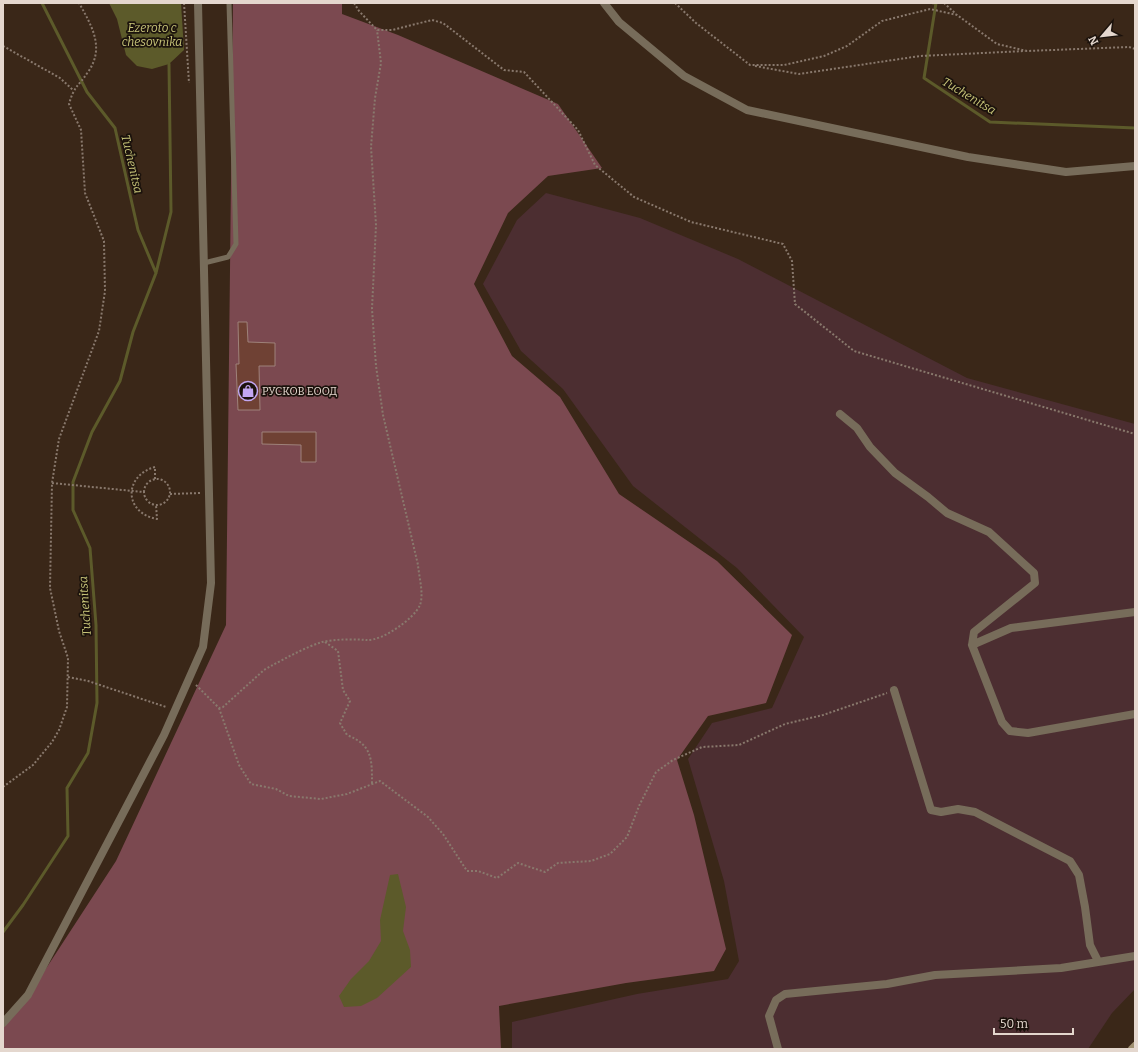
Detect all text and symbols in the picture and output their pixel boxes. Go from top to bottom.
north arrow [1082,16,1122,56]
water label: Ezeroto c chesovnika [122,21,182,49]
text: N [1086,33,1101,47]
water label: Tuchenitsa [940,75,998,117]
water label: Tuchenitsa [118,133,146,195]
shop icon: РУСКОВ ЕООД [237,380,259,402]
place label: РУСКОВ ЕООД [262,385,338,398]
water label: Tuchenitsa [76,576,94,636]
scale bar [994,1010,1073,1036]
text: 50 m [1000,1017,1029,1031]

